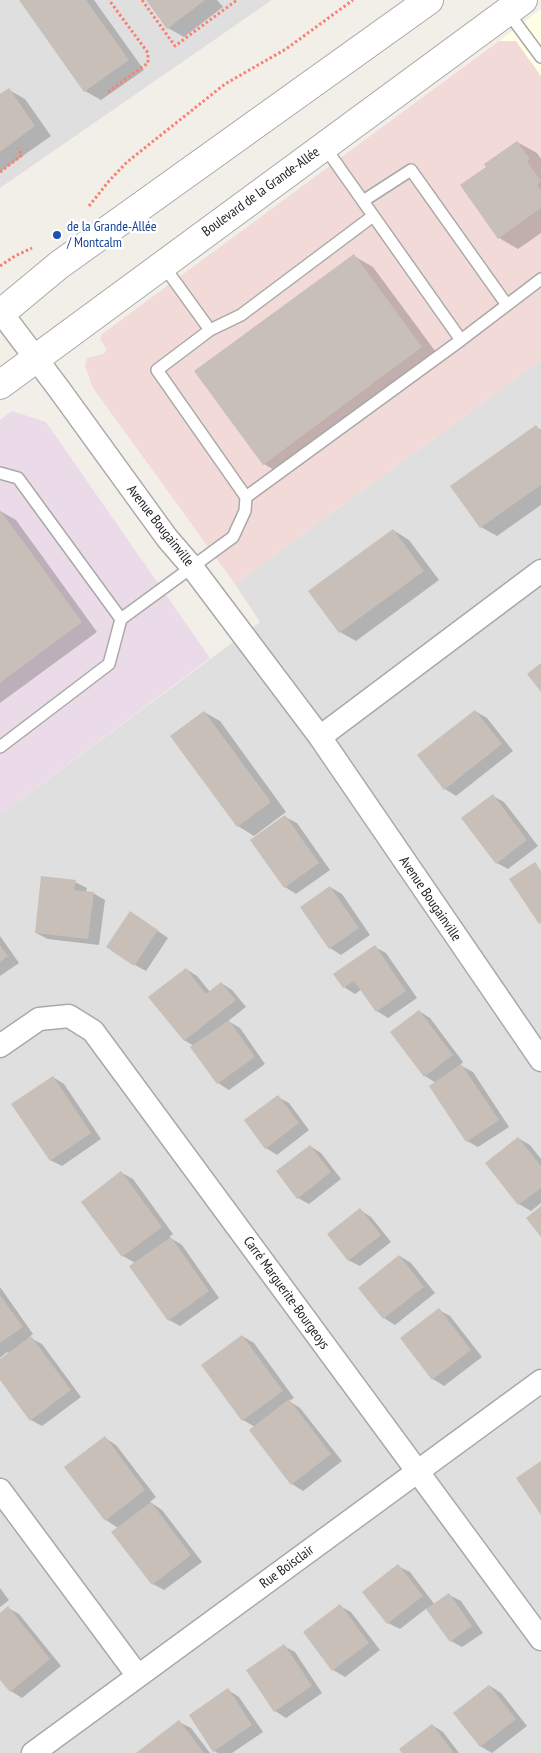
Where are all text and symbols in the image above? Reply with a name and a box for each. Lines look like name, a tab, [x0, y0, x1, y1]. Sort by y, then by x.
street label: Boulevard de la Grande-Allée	[199, 144, 323, 240]
place label: de la Grande-Allée / Montcalm	[67, 219, 157, 252]
marker: de la Grande-Allée / Montcalm	[51, 229, 63, 241]
street label: Avenue Bougainville	[123, 482, 197, 570]
street label: Avenue Bougainville	[395, 853, 465, 945]
street label: Carré Marguerite-Bourgeoys	[239, 1233, 333, 1353]
street label: Rue Boisclair	[257, 1542, 317, 1592]

